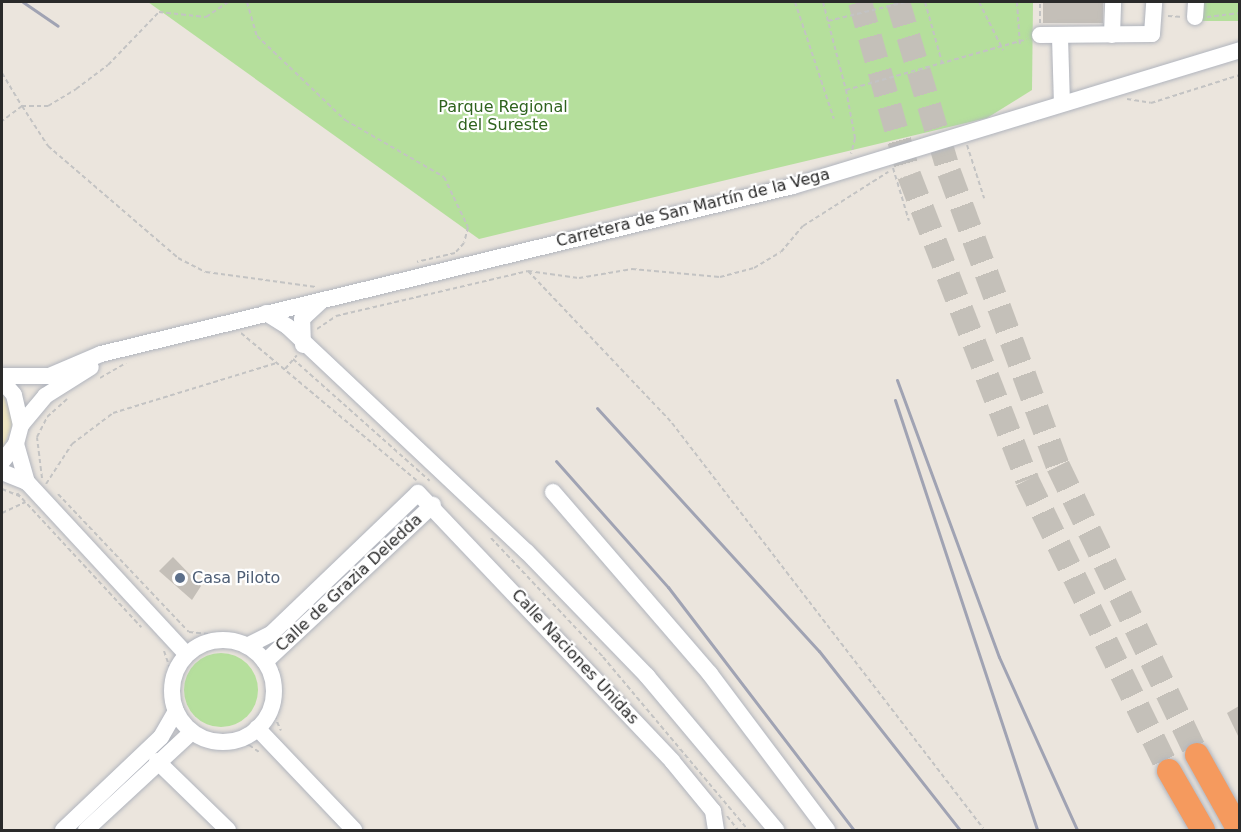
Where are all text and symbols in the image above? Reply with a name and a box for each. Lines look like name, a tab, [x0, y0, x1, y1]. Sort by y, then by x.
park label: Parque Regional del Sureste	[438, 97, 568, 135]
street label: Carretera de San Martín de la Vega	[554, 165, 832, 251]
street label: Calle de Grazia Deledda	[272, 510, 426, 656]
place label: Casa Piloto	[192, 568, 280, 588]
marker: Casa Piloto	[173, 571, 187, 585]
street label: Calle Naciones Unidas	[507, 586, 643, 728]

